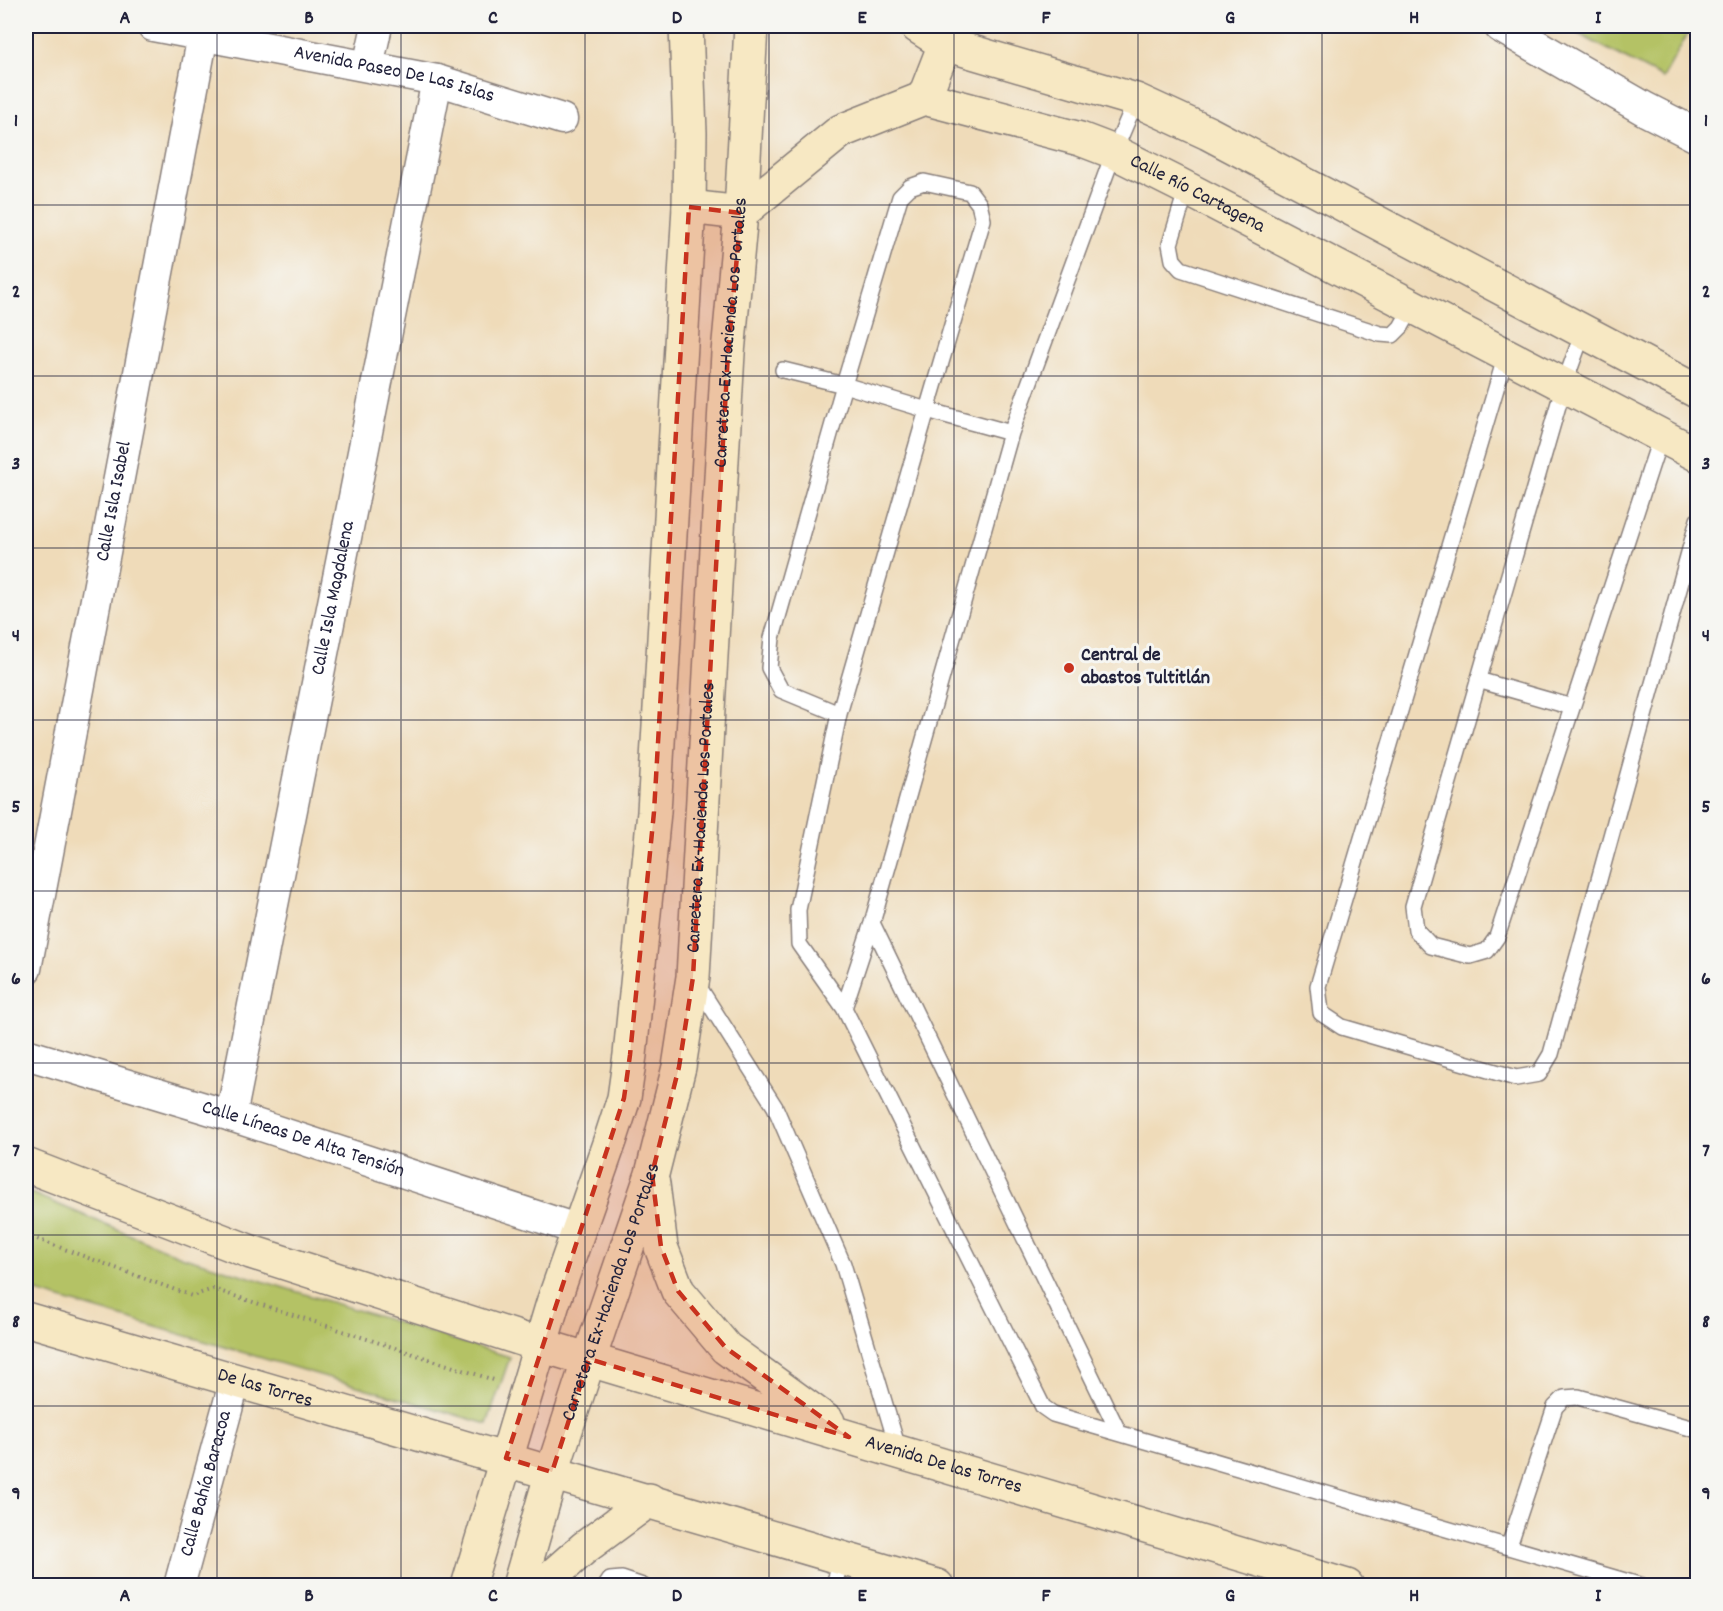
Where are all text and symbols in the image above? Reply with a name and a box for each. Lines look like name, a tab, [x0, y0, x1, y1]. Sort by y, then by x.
text: A	[120, 5, 131, 33]
text: B	[304, 5, 314, 33]
text: C	[488, 5, 498, 33]
text: D	[672, 5, 683, 33]
text: E	[857, 5, 867, 33]
text: F	[1042, 5, 1052, 33]
text: G	[1225, 5, 1235, 33]
text: H	[1409, 5, 1419, 33]
text: I	[1595, 5, 1602, 33]
street label: Avenida Paseo De Las Islas	[291, 39, 498, 111]
text: 1	[14, 108, 18, 136]
text: 1	[1704, 108, 1708, 136]
street label: Calle Río Cartagena	[1125, 148, 1270, 241]
street label: Carretera Ex-Hacienda Los Portales	[708, 197, 756, 469]
text: 2	[12, 279, 20, 307]
text: 2	[1702, 279, 1710, 307]
street label: Calle Isla Isabel	[90, 439, 140, 564]
text: 3	[12, 451, 20, 479]
text: 3	[1702, 451, 1710, 479]
street label: Calle Isla Magdalena	[305, 518, 363, 678]
text: 4	[12, 623, 20, 651]
text: 4	[1702, 623, 1710, 651]
place label: Central de abastos Tultitlán	[1081, 642, 1210, 693]
marker: Central de abastos Tultitlán	[1062, 661, 1076, 675]
street label: Carretera Ex-Hacienda Los Portales	[680, 682, 724, 954]
text: 5	[11, 794, 21, 822]
text: 5	[1701, 794, 1711, 822]
text: 6	[11, 966, 21, 994]
text: 6	[1701, 966, 1711, 994]
street label: Calle Líneas De Alta Tensión	[198, 1094, 408, 1186]
text: 7	[12, 1138, 20, 1166]
text: 7	[1702, 1138, 1710, 1166]
street label: Carretera Ex-Hacienda Los Portales	[555, 1160, 668, 1425]
text: 8	[12, 1309, 20, 1337]
text: 8	[1702, 1309, 1710, 1337]
street label: De las Torres	[214, 1362, 316, 1416]
street label: Calle Bahía Baracoa	[174, 1407, 240, 1560]
street label: Avenida De las Torres	[862, 1429, 1025, 1502]
text: 9	[11, 1481, 21, 1509]
text: 9	[1701, 1481, 1711, 1509]
text: A	[120, 1583, 131, 1611]
text: B	[304, 1583, 314, 1611]
text: C	[488, 1583, 498, 1611]
text: D	[672, 1583, 683, 1611]
text: E	[857, 1583, 867, 1611]
text: F	[1042, 1583, 1052, 1611]
text: G	[1225, 1583, 1235, 1611]
text: H	[1409, 1583, 1419, 1611]
text: I	[1595, 1583, 1602, 1611]

